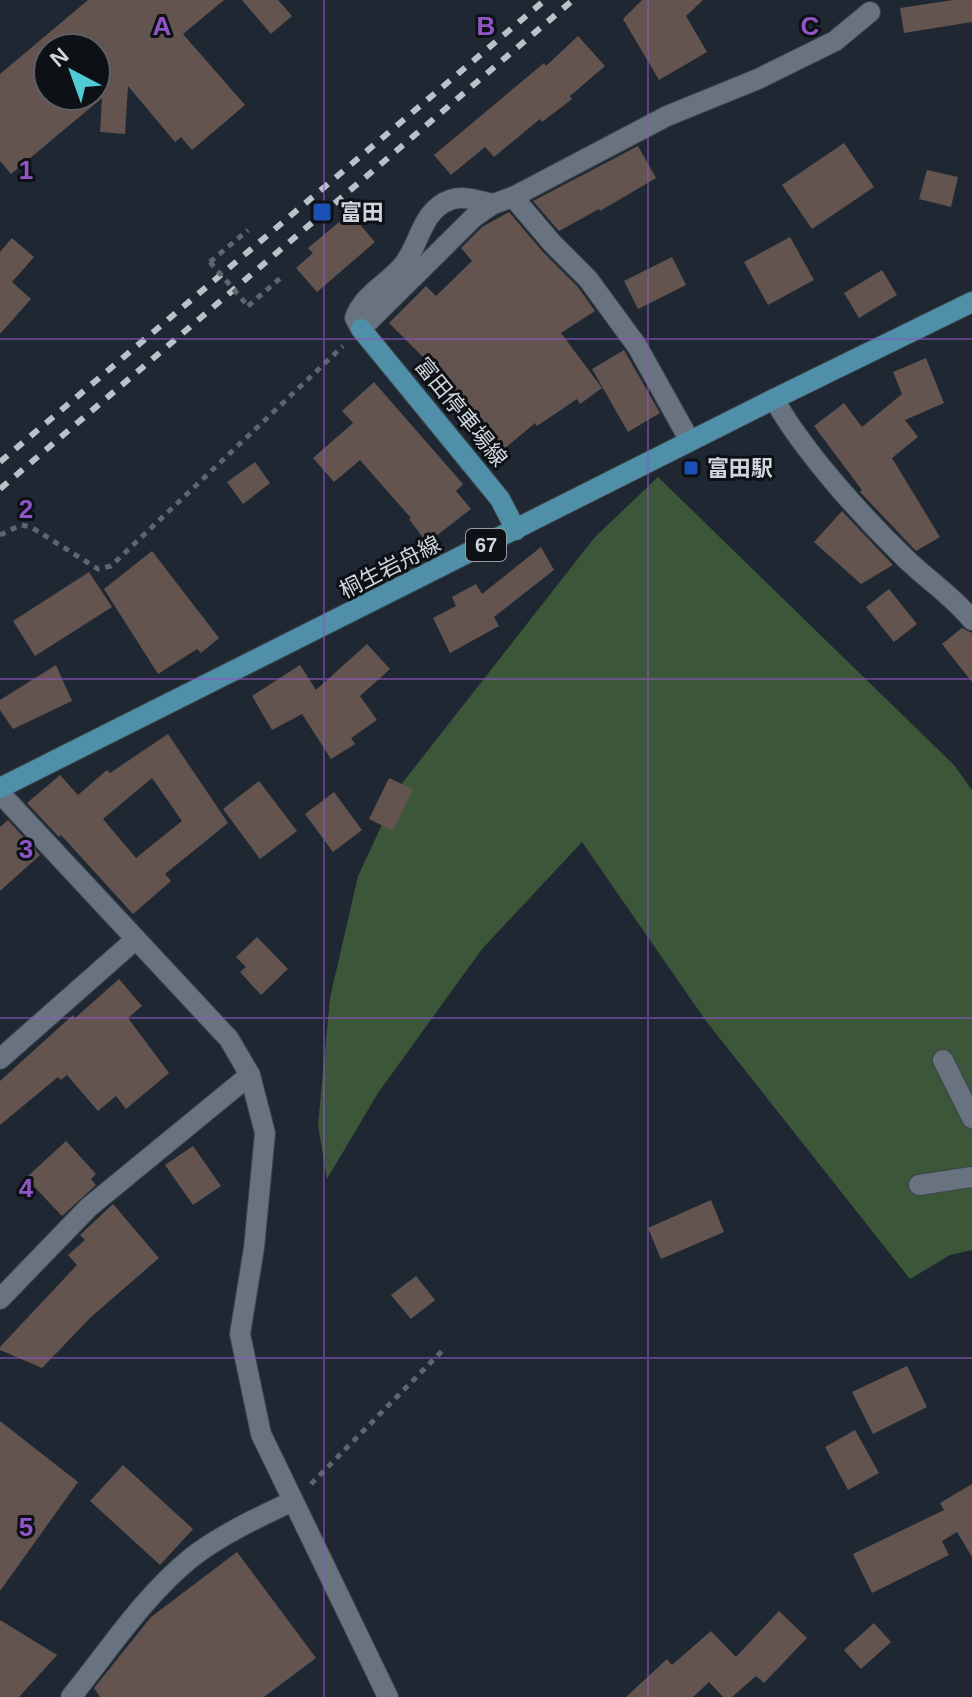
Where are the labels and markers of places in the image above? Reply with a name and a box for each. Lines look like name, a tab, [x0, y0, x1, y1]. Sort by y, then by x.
place label: 富田	[340, 200, 384, 225]
marker: 富田	[311, 201, 333, 223]
place label: 富田駅	[707, 456, 773, 481]
marker: 富田駅	[682, 459, 700, 477]

